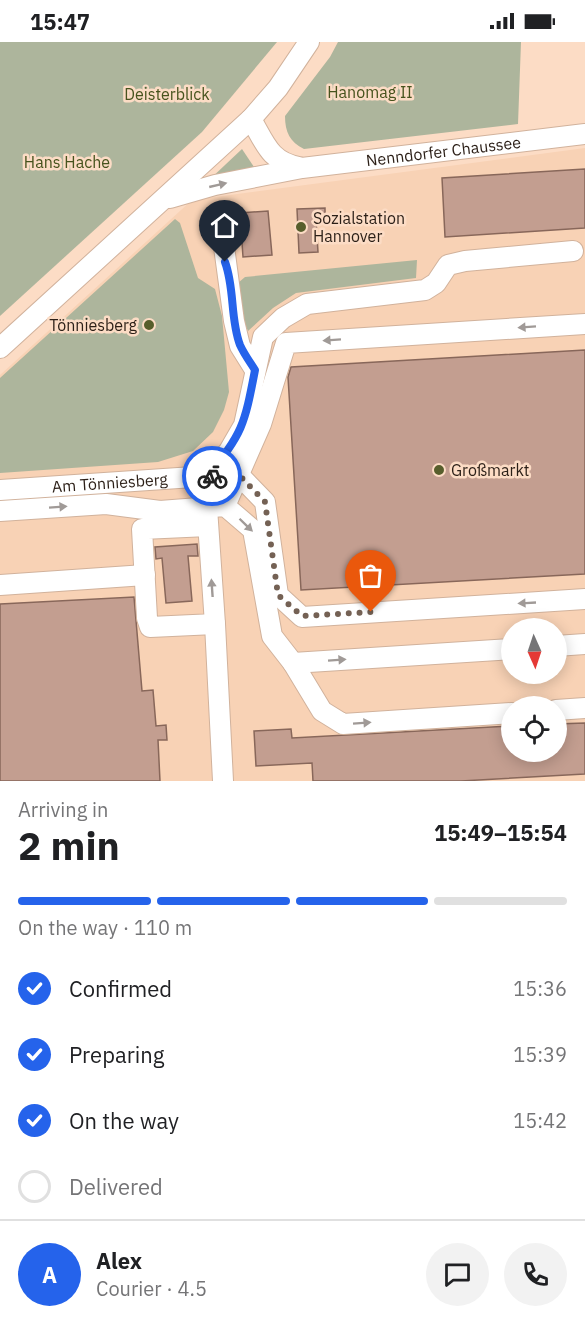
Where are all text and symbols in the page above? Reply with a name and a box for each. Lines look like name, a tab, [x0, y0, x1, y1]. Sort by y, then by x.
text: 15:47	[30, 7, 90, 36]
park label: Hanomag II	[327, 82, 413, 102]
park label: Deisterblick	[124, 84, 210, 104]
street label: Nenndorfer Chaussee	[365, 132, 522, 170]
park label: Hans Hache	[24, 152, 110, 172]
one-way arrow	[209, 179, 227, 189]
pin	[199, 200, 250, 262]
place label: Sozialstation Hannover	[313, 208, 405, 246]
icon: home	[208, 209, 241, 242]
marker: Sozialstation Hannover	[294, 220, 308, 234]
place label: Tönniesberg	[49, 315, 138, 335]
marker: Tönniesberg	[142, 318, 156, 332]
one-way arrow	[517, 323, 536, 332]
one-way arrow	[322, 335, 341, 345]
courier	[182, 446, 242, 506]
icon: bike	[196, 460, 229, 493]
place label: Großmarkt	[451, 460, 529, 480]
marker: Großmarkt	[432, 463, 446, 477]
street label: Am Tönniesberg	[51, 469, 169, 496]
one-way arrow	[49, 503, 68, 512]
one-way arrow	[238, 518, 253, 532]
pin	[345, 550, 396, 612]
icon: bag	[354, 559, 387, 592]
one-way arrow	[207, 578, 217, 597]
one-way arrow	[517, 599, 536, 608]
north arrow	[501, 618, 567, 684]
map controls	[501, 618, 567, 762]
one-way arrow	[328, 655, 347, 665]
button: locate	[501, 696, 567, 762]
one-way arrow	[353, 718, 372, 728]
text: Arriving in	[18, 796, 108, 823]
text: 15:49–15:54	[434, 818, 567, 847]
text: 2 min	[18, 820, 120, 871]
text: On the way · 110 m	[18, 914, 192, 941]
icon: check	[18, 972, 51, 1005]
text: Confirmed	[69, 974, 172, 1003]
text: 15:36	[513, 975, 567, 1002]
icon: check	[18, 1038, 51, 1071]
text: Preparing	[69, 1040, 164, 1069]
text: 15:39	[513, 1041, 567, 1068]
icon: check	[18, 1104, 51, 1137]
text: On the way	[69, 1106, 179, 1135]
text: 15:42	[513, 1107, 567, 1134]
text: Delivered	[69, 1172, 163, 1201]
button: chat	[426, 1243, 489, 1306]
button: phone	[504, 1243, 567, 1306]
text: Alex	[96, 1246, 142, 1275]
text: A	[42, 1260, 57, 1289]
text: Courier · 4.5	[96, 1275, 207, 1302]

